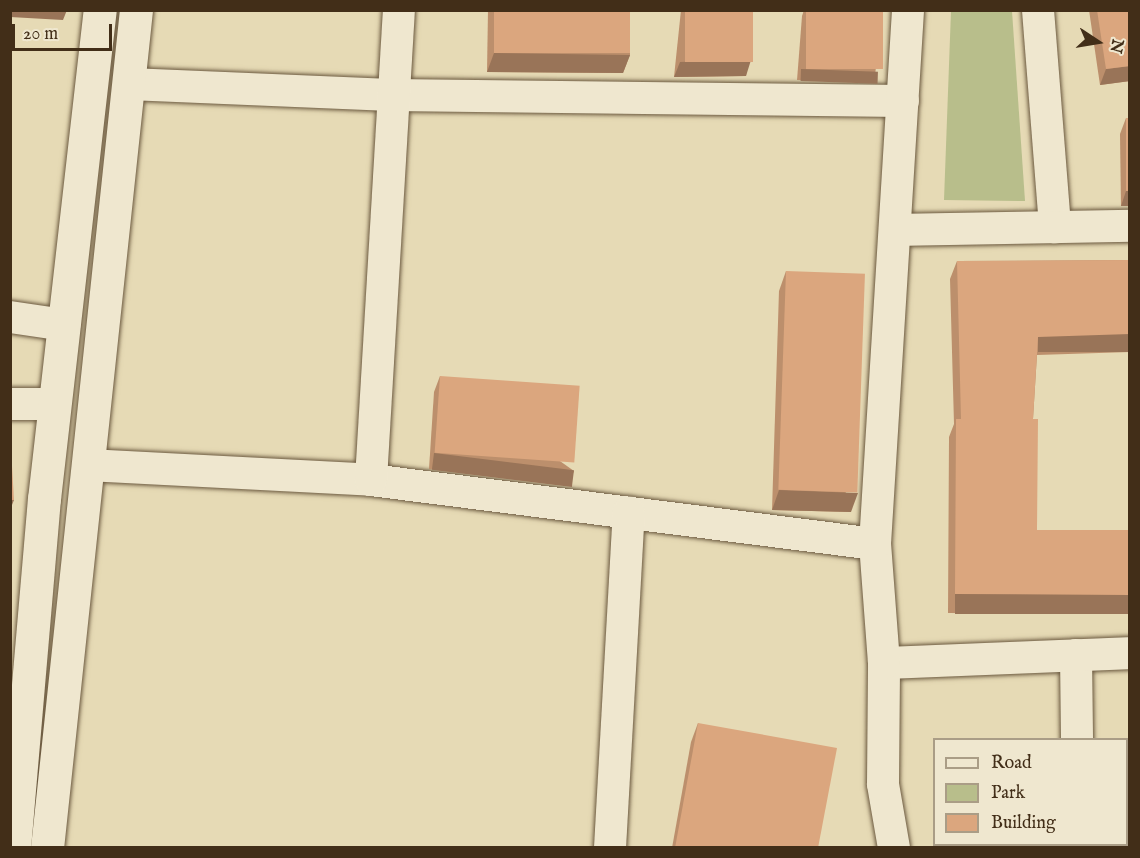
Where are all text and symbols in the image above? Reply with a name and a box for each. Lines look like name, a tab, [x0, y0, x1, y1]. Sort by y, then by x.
scale bar	[15, 12, 116, 50]
north arrow	[1068, 12, 1128, 72]
text: 20 m	[23, 23, 58, 46]
text: N	[1104, 37, 1127, 55]
legend	[933, 738, 1128, 846]
text: Road	[991, 752, 1032, 775]
text: Park	[991, 782, 1025, 805]
text: Building	[991, 812, 1056, 835]

